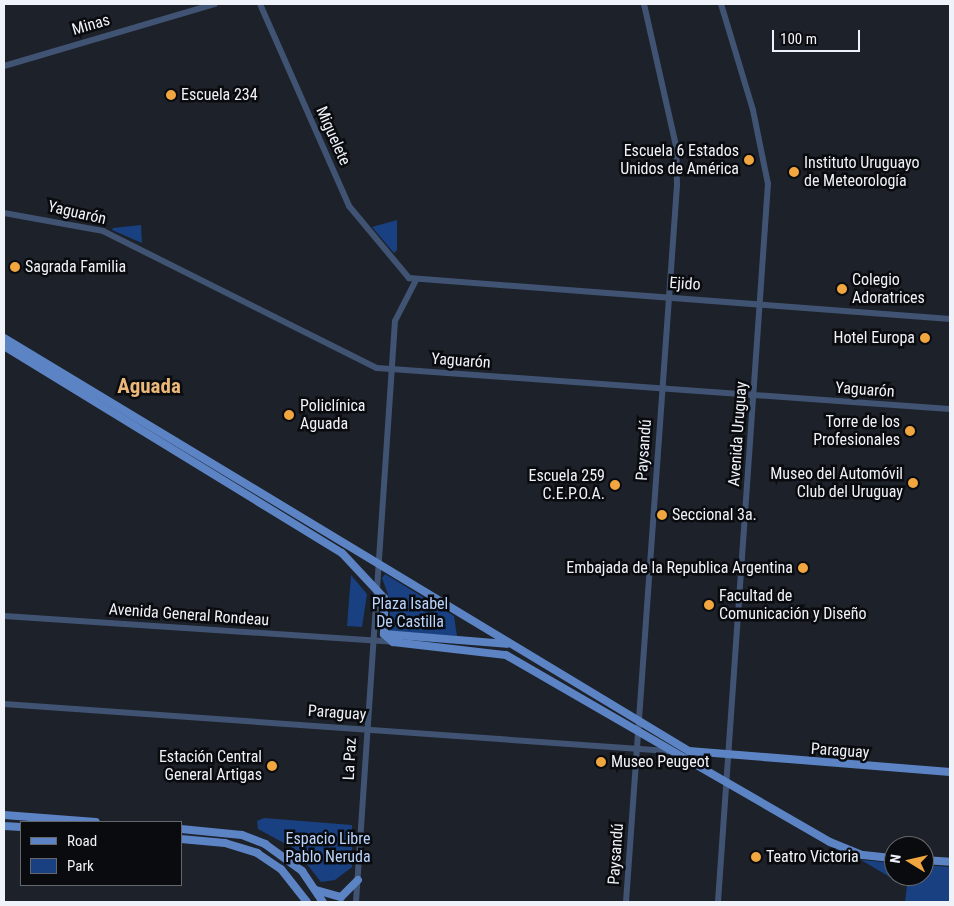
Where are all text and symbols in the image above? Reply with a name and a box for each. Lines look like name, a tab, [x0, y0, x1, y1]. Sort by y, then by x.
street label: Minas	[70, 10, 112, 40]
scale bar	[774, 20, 862, 52]
text: 100 m	[780, 30, 817, 48]
place label: Escuela 234	[181, 85, 258, 105]
marker: Escuela 234	[165, 89, 177, 101]
street label: Miguelete	[312, 104, 354, 168]
place label: Escuela 6 Estados Unidos de América	[620, 141, 739, 179]
place label: Instituto Uruguayo de Meteorología	[804, 153, 920, 191]
marker: Escuela 6 Estados Unidos de América	[743, 154, 755, 166]
marker: Instituto Uruguayo de Meteorología	[788, 166, 800, 178]
street label: Yaguarón	[46, 197, 108, 229]
place label: Sagrada Familia	[25, 257, 126, 277]
marker: Sagrada Familia	[9, 261, 21, 273]
place label: Colegio Adoratrices	[852, 270, 925, 308]
street label: Ejido	[669, 273, 701, 295]
marker: Colegio Adoratrices	[836, 283, 848, 295]
place label: Hotel Europa	[834, 328, 915, 348]
marker: Hotel Europa	[919, 332, 931, 344]
street label: Yaguarón	[431, 349, 491, 373]
district label: Aguada	[117, 373, 181, 399]
street label: Yaguarón	[835, 378, 895, 402]
street label: Avenida Uruguay	[725, 381, 751, 487]
place label: Policlínica Aguada	[300, 396, 365, 434]
marker: Policlínica Aguada	[282, 408, 296, 422]
place label: Torre de los Profesionales	[813, 412, 900, 450]
street label: Paysandú	[632, 419, 656, 481]
marker: Torre de los Profesionales	[904, 425, 916, 437]
place label: Museo del Automóvil Club del Uruguay	[770, 464, 903, 502]
place label: Escuela 259 C.E.P.O.A.	[528, 466, 605, 504]
marker: Museo del Automóvil Club del Uruguay	[907, 477, 919, 489]
marker: Escuela 259 C.E.P.O.A.	[609, 479, 621, 491]
place label: Seccional 3a.	[672, 505, 757, 525]
marker: Seccional 3a.	[656, 509, 668, 521]
place label: Embajada de la Republica Argentina	[566, 558, 793, 578]
marker: Embajada de la Republica Argentina	[797, 562, 809, 574]
place label: Facultad de Comunicación y Diseño	[719, 586, 867, 624]
park label: Plaza Isabel De Castilla	[372, 594, 448, 632]
marker: Facultad de Comunicación y Diseño	[703, 599, 715, 611]
street label: Avenida General Rondeau	[108, 600, 270, 630]
street label: Paraguay	[307, 701, 367, 725]
street label: La Paz	[339, 737, 361, 781]
street label: Paraguay	[810, 739, 870, 763]
place label: Estación Central General Artigas	[159, 747, 262, 785]
place label: Museo Peugeot	[611, 752, 709, 772]
marker: Museo Peugeot	[595, 756, 607, 768]
marker: Estación Central General Artigas	[266, 760, 278, 772]
legend	[20, 821, 182, 886]
street label: Paysandú	[604, 823, 628, 885]
park label: Espacio Libre Pablo Neruda	[285, 829, 371, 867]
text: Road	[67, 832, 97, 850]
north arrow	[884, 836, 934, 886]
place label: Teatro Victoria	[766, 847, 859, 867]
marker: Teatro Victoria	[750, 851, 762, 863]
text: N	[887, 853, 904, 864]
text: Park	[67, 857, 94, 875]

